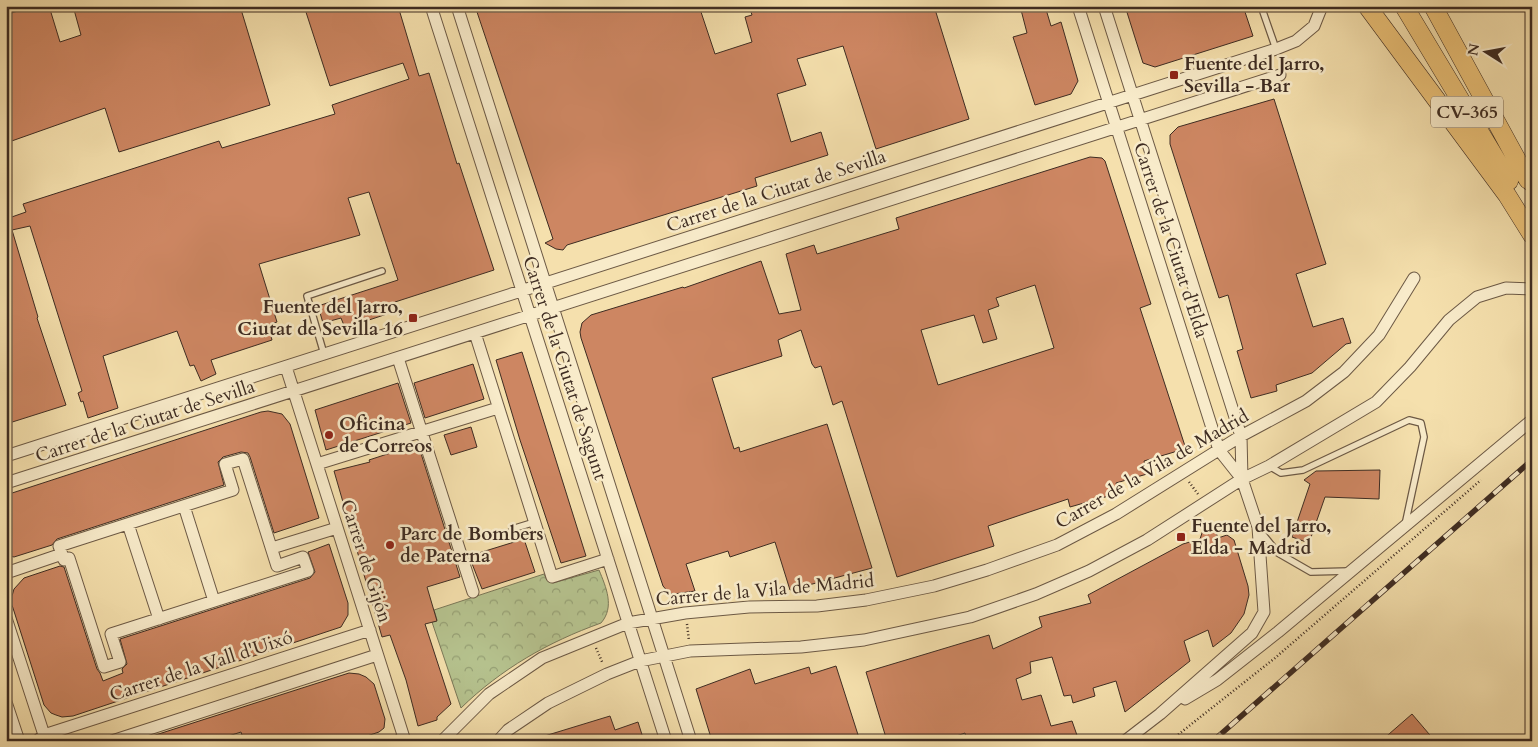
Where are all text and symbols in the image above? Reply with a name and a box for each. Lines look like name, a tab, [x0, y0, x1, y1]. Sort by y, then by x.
north arrow	[1460, 28, 1510, 78]
text: N	[1463, 42, 1484, 57]
place label: Fuente del Jarro, Sevilla - Bar	[1184, 51, 1325, 99]
marker: Fuente del Jarro, Sevilla - Bar	[1168, 69, 1180, 81]
road number: CV-365	[1431, 96, 1503, 128]
street label: Carrer de la Ciutat d'Elda	[1127, 139, 1215, 341]
street label: Carrer de la Ciutat de Sevilla	[663, 143, 889, 239]
street label: Carrer de la Ciutat de Sagunt	[516, 253, 614, 483]
place label: Fuente del Jarro, Ciutat de Sevilla 16	[237, 294, 403, 342]
marker: Fuente del Jarro, Ciutat de Sevilla 16	[407, 312, 419, 324]
street label: Carrer de la Ciutat de Sevilla	[32, 373, 258, 469]
street label: Carrer de la Vila de Madrid	[1051, 403, 1253, 535]
place label: Oficina de Correos	[339, 411, 432, 459]
marker: Oficina de Correos	[323, 429, 335, 441]
street label: Carrer de Gijón	[334, 496, 398, 626]
place label: Fuente del Jarro, Elda - Madrid	[1191, 513, 1332, 561]
place label: Parc de Bombers de Paterna	[400, 521, 543, 569]
marker: Fuente del Jarro, Elda - Madrid	[1175, 531, 1187, 543]
marker: Parc de Bombers de Paterna	[384, 539, 396, 551]
street label: Carrer de la Vila de Madrid	[655, 567, 875, 613]
street label: Carrer de la Vall d'Uixó	[106, 624, 296, 708]

